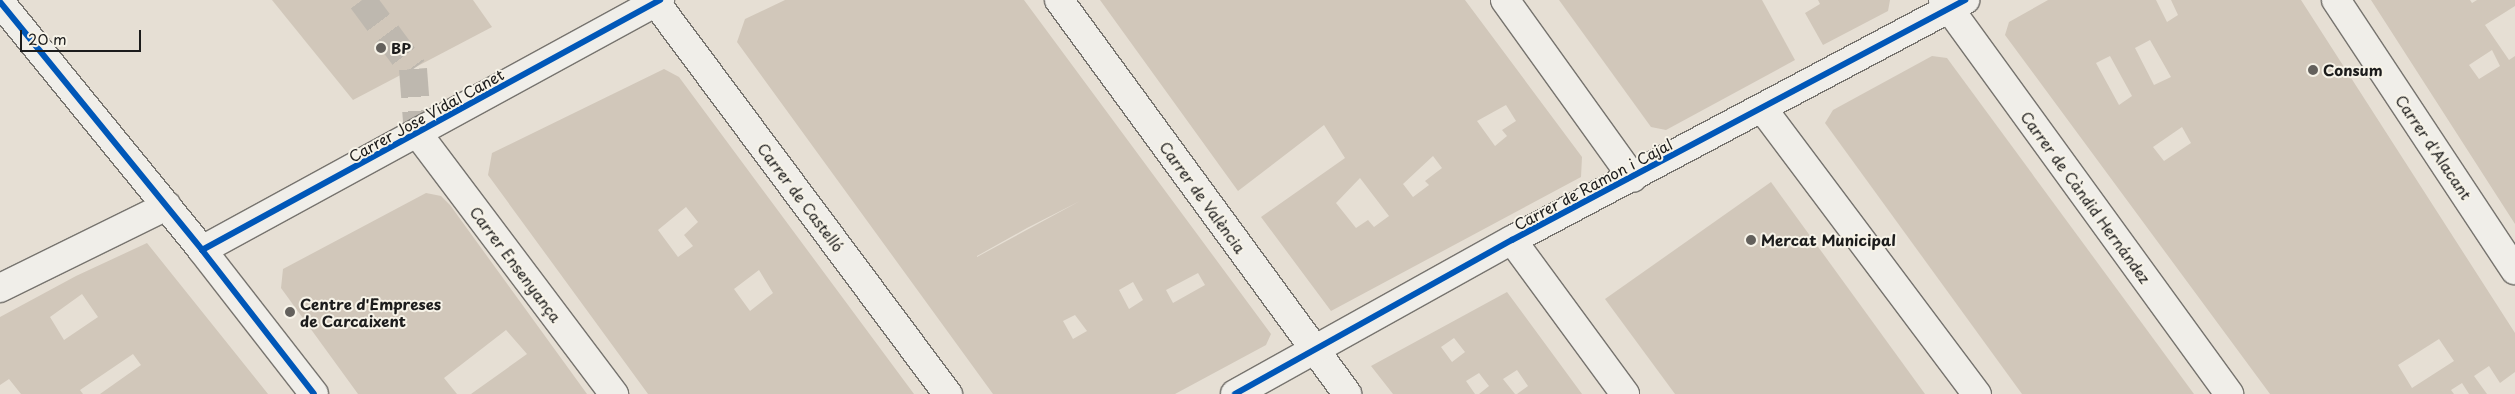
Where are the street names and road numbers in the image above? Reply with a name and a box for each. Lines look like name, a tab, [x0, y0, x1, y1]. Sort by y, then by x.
street label: Carrer Jose Vidal Canet	[345, 64, 507, 166]
street label: Carrer d'Alacant	[2392, 91, 2476, 203]
street label: Carrer de Càndid Hernández	[2017, 107, 2155, 287]
street label: Carrer de Ramon i Cajal	[1511, 135, 1675, 233]
street label: Carrer de València	[1156, 137, 1250, 257]
street label: Carrer de Castelló	[754, 139, 848, 255]
street label: Carrer Ensenyança	[466, 202, 566, 326]

